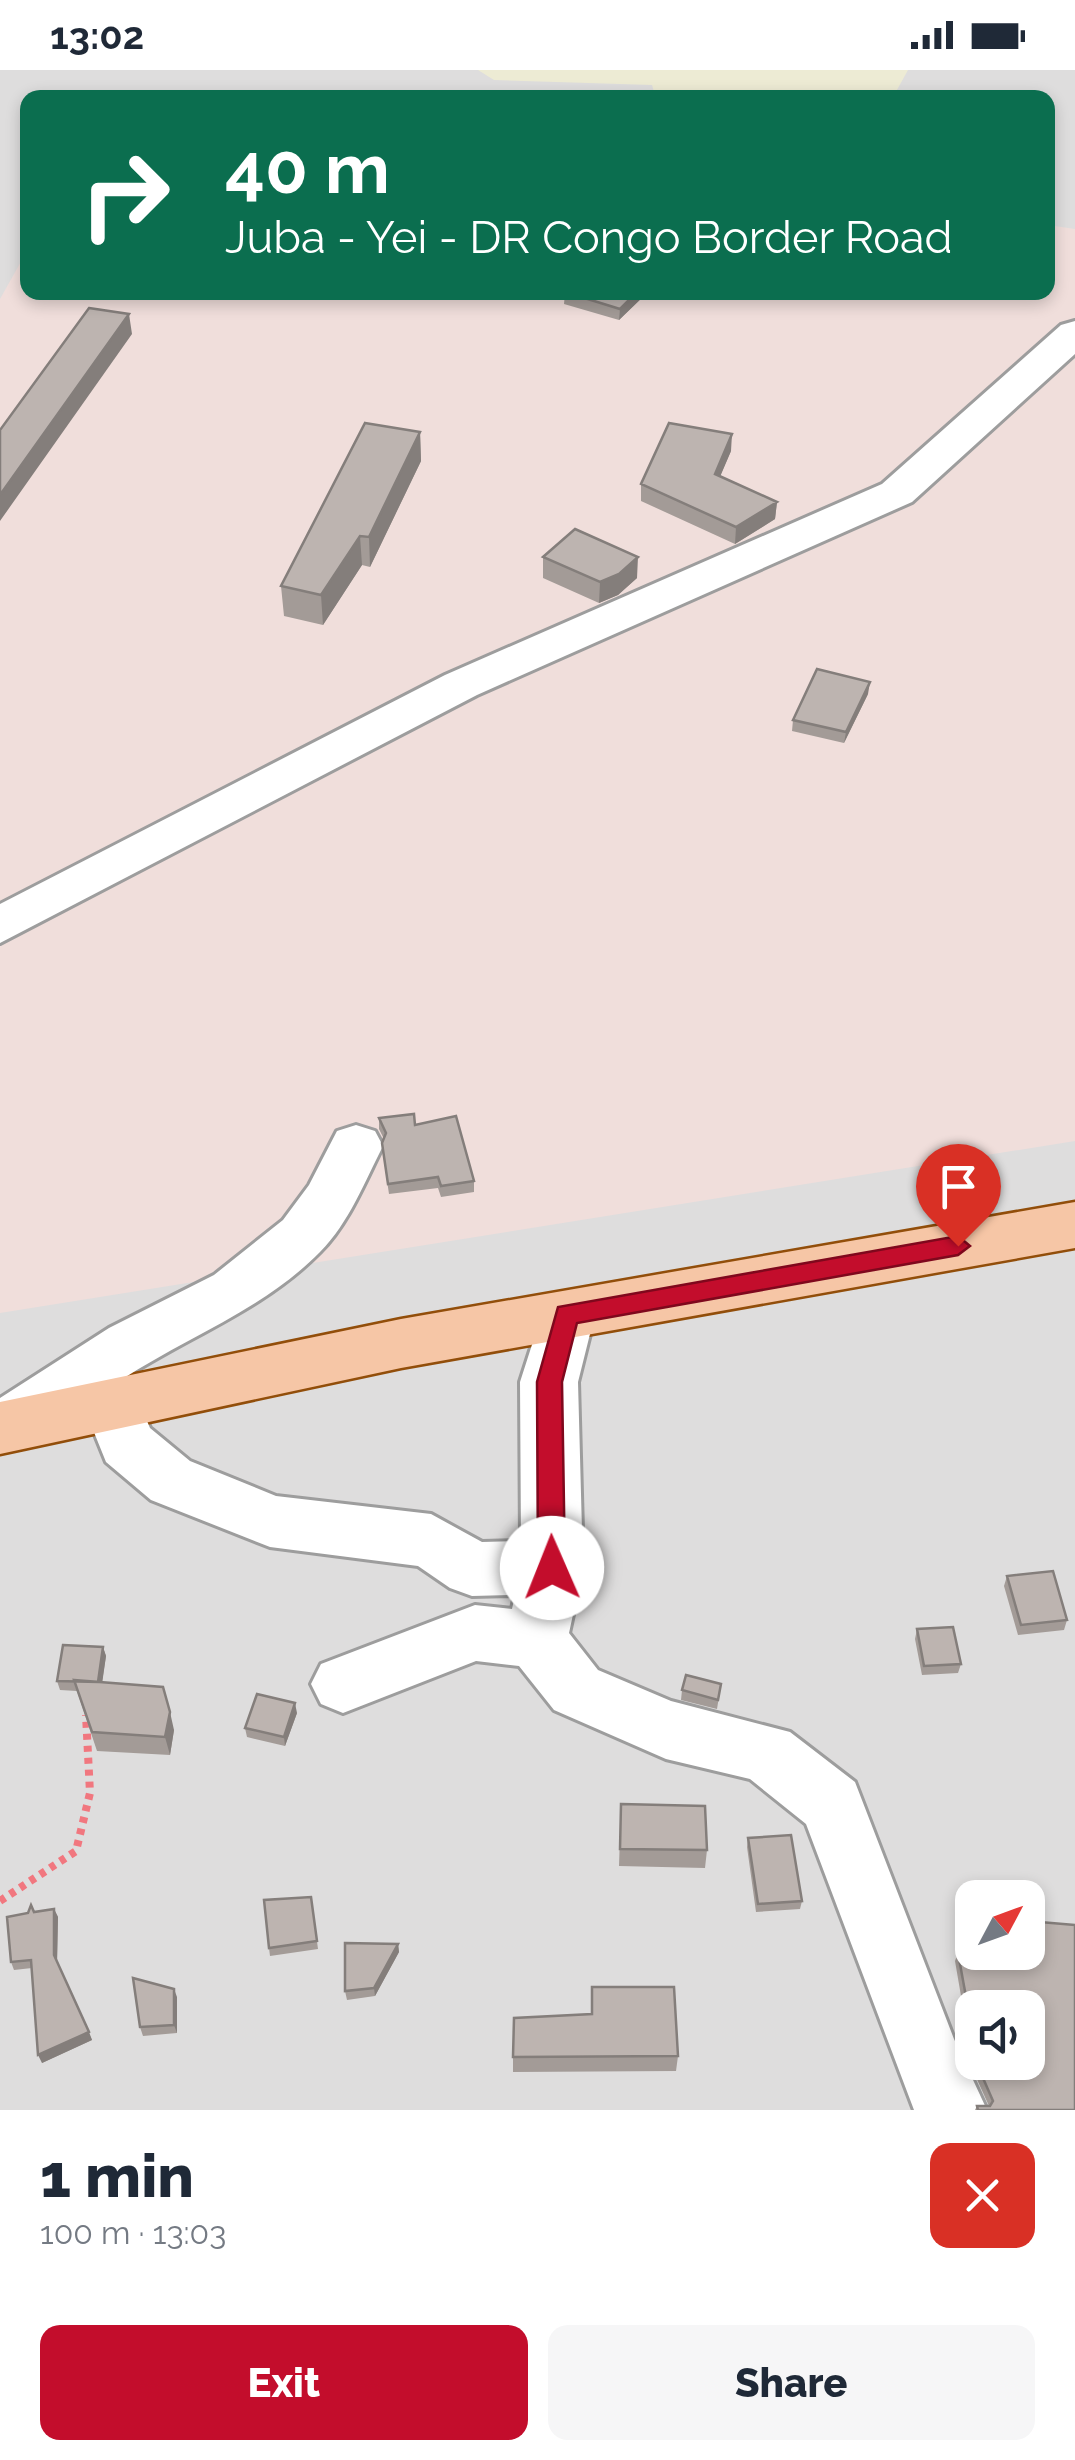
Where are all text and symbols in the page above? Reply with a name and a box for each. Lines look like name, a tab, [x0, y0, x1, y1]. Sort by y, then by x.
text: 13:02	[50, 13, 144, 58]
text: 40 m	[225, 127, 390, 209]
icon: right	[60, 130, 190, 260]
text: Juba - Yei - DR Congo Border Road	[225, 211, 953, 264]
pin	[916, 1144, 1001, 1247]
icon: arrive	[931, 1159, 986, 1214]
position arrow	[500, 1516, 604, 1620]
north arrow	[955, 1880, 1045, 1970]
map controls	[955, 1880, 1045, 2080]
button: sound	[955, 1990, 1045, 2080]
text: 1 min	[40, 2141, 194, 2211]
button: close	[930, 2143, 1035, 2248]
text: 100 m · 13:03	[40, 2214, 226, 2251]
button: Exit	[40, 2325, 528, 2440]
button: Share	[548, 2325, 1035, 2440]

